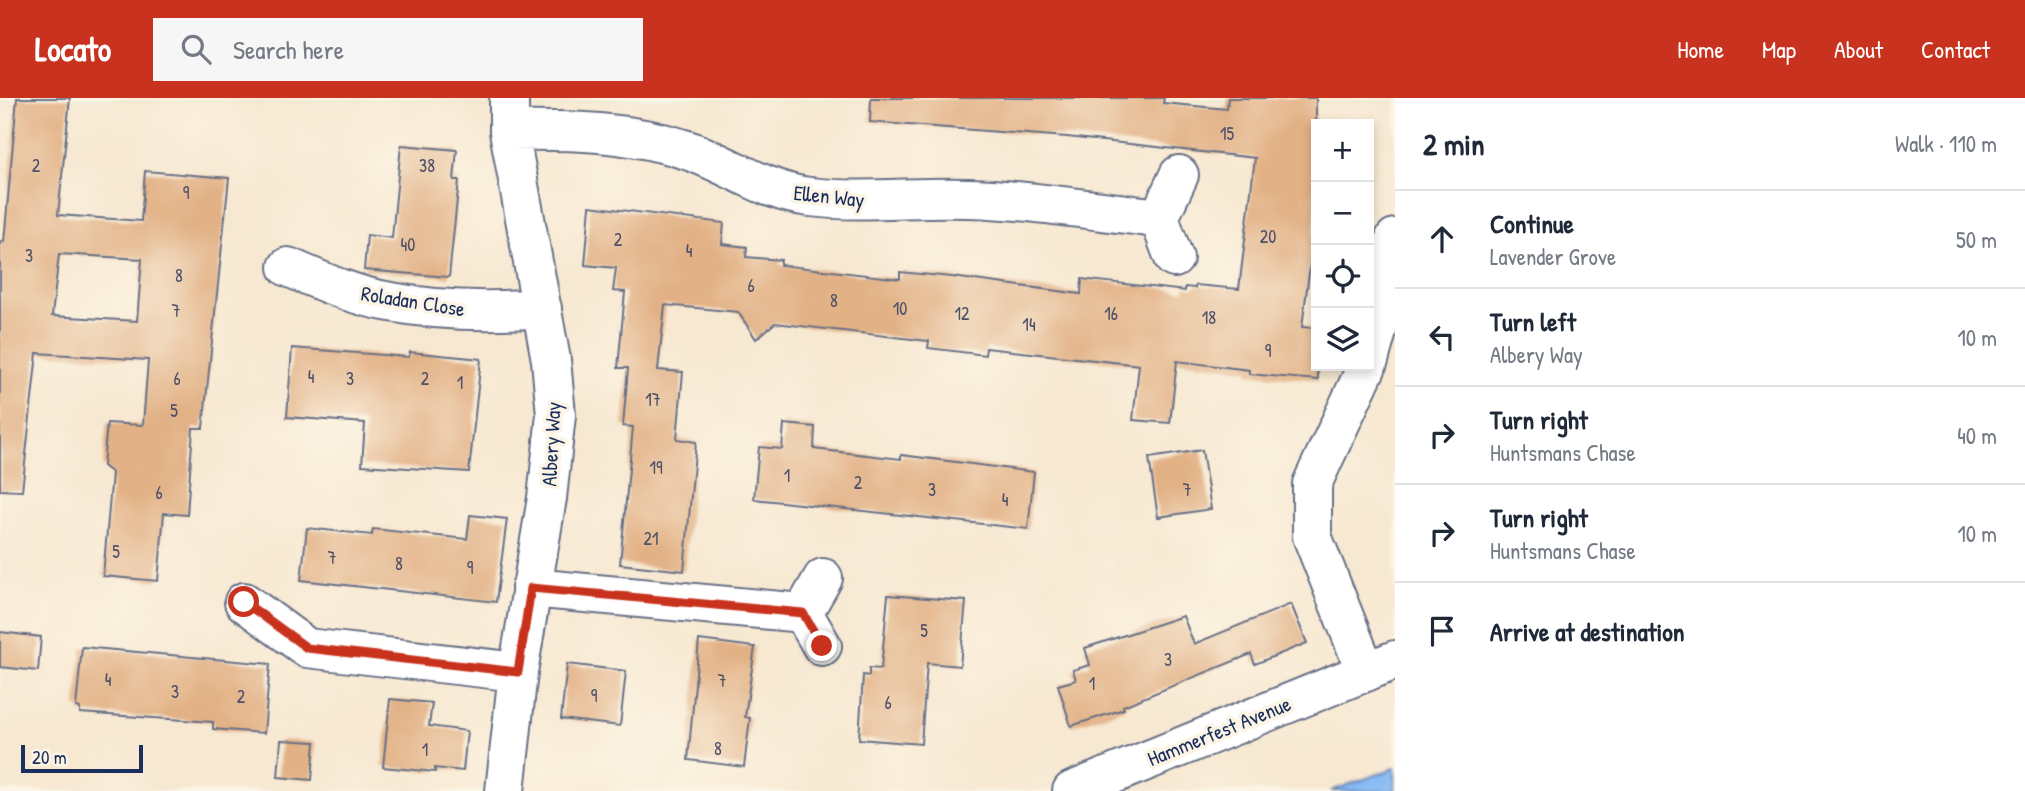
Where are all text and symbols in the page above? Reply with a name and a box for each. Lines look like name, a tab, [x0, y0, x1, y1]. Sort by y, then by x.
search box	[153, 18, 643, 81]
text: Locato	[35, 27, 111, 71]
icon: search	[177, 30, 215, 68]
text: Search here	[233, 32, 344, 67]
text: Home	[1677, 33, 1724, 65]
text: Map	[1762, 33, 1796, 65]
text: About	[1834, 33, 1883, 65]
text: Contact	[1921, 33, 1990, 65]
map controls	[1311, 119, 1374, 371]
button: +	[1311, 119, 1374, 182]
house number: 15	[1220, 121, 1234, 146]
text: 2 min	[1423, 124, 1485, 164]
text: Walk · 110 m	[1895, 128, 1997, 159]
house number: 2	[32, 153, 41, 178]
house number: 38	[419, 153, 435, 178]
street label: Ellen Way	[792, 178, 866, 214]
house number: 9	[183, 180, 190, 205]
button: −	[1311, 182, 1374, 245]
text: Continue	[1490, 206, 1574, 241]
icon: ahead	[1423, 220, 1461, 258]
house number: 20	[1260, 224, 1276, 249]
text: 50 m	[1956, 224, 1997, 255]
house number: 2	[614, 227, 623, 252]
house number: 40	[401, 232, 415, 257]
house number: 4	[686, 238, 693, 263]
text: Lavender Grove	[1490, 241, 1616, 272]
house number: 3	[25, 243, 33, 268]
button: locate	[1311, 245, 1374, 308]
house number: 8	[175, 263, 183, 288]
house number: 6	[747, 273, 755, 298]
street label: Roladan Close	[359, 278, 467, 324]
house number: 8	[830, 288, 838, 313]
house number: 10	[893, 296, 907, 321]
house number: 7	[172, 298, 181, 323]
house number: 12	[955, 301, 970, 326]
house number: 16	[1104, 301, 1118, 326]
text: Turn left	[1490, 304, 1576, 339]
house number: 18	[1202, 305, 1216, 330]
button: layers	[1311, 308, 1374, 371]
house number: 14	[1022, 312, 1036, 337]
icon: left	[1423, 318, 1461, 356]
text: 10 m	[1957, 322, 1997, 353]
house number: 9	[1265, 338, 1272, 363]
text: Albery Way	[1490, 339, 1583, 370]
house number: 4	[308, 364, 315, 389]
house number: 6	[173, 366, 181, 391]
house number: 3	[346, 366, 354, 391]
house number: 2	[421, 366, 430, 391]
house number: 1	[457, 370, 463, 395]
house number: 17	[645, 387, 661, 412]
house number: 5	[170, 398, 178, 423]
street label: Albery Way	[534, 401, 568, 487]
text: Turn right	[1490, 402, 1588, 437]
icon: right	[1423, 416, 1461, 454]
text: 40 m	[1957, 420, 1997, 451]
text: Huntsmans Chase	[1490, 437, 1636, 468]
house number: 19	[649, 455, 663, 480]
house number: 1	[784, 463, 790, 488]
house number: 2	[854, 470, 863, 495]
house number: 3	[928, 477, 936, 502]
house number: 7	[1183, 477, 1192, 502]
house number: 6	[155, 480, 163, 505]
house number: 4	[1002, 487, 1009, 512]
text: Turn right	[1490, 500, 1588, 535]
icon: right	[1423, 514, 1461, 552]
text: 10 m	[1957, 518, 1997, 549]
house number: 21	[644, 526, 658, 551]
text: Huntsmans Chase	[1490, 535, 1636, 566]
house number: 5	[112, 539, 120, 564]
house number: 7	[328, 545, 337, 570]
house number: 8	[395, 551, 403, 576]
house number: 9	[467, 555, 474, 580]
route start	[228, 586, 259, 617]
icon: arrive	[1423, 612, 1461, 650]
text: Arrive at destination	[1490, 614, 1685, 649]
house number: 5	[920, 618, 928, 643]
route end	[806, 630, 837, 661]
house number: 3	[1164, 647, 1172, 672]
house number: 4	[105, 667, 112, 692]
house number: 7	[718, 668, 727, 693]
house number: 1	[1089, 671, 1095, 696]
house number: 3	[171, 679, 179, 704]
house number: 9	[591, 683, 598, 708]
house number: 2	[237, 684, 246, 709]
street label: Hammerfest Avenue	[1143, 689, 1295, 773]
house number: 6	[884, 690, 892, 715]
house number: 8	[714, 736, 722, 761]
house number: 1	[422, 737, 428, 762]
scale bar	[21, 742, 144, 774]
text: 20 m	[32, 744, 67, 770]

